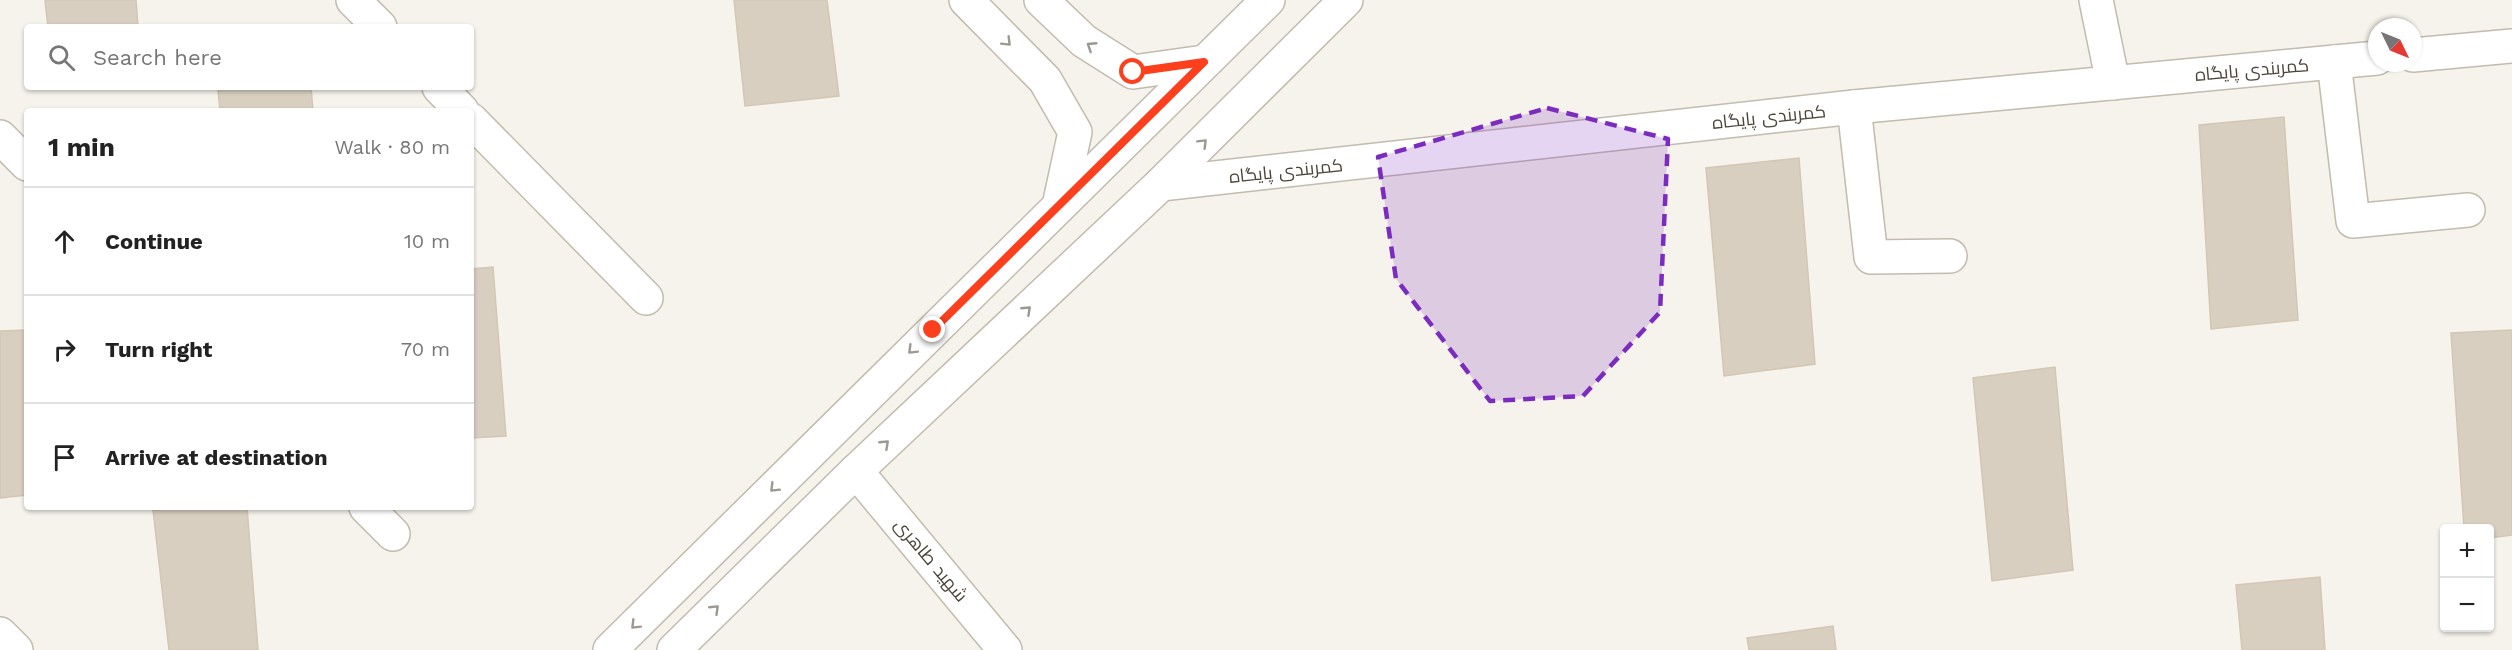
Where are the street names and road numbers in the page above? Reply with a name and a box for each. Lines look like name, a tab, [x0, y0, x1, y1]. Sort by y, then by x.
street label: کمربندی پایگاه	[2194, 54, 2310, 87]
street label: کمربندی پایگاه	[1711, 100, 1827, 135]
street label: کمربندی پایگاه	[1228, 154, 1344, 189]
street label: شهید طاهری	[890, 514, 972, 606]

